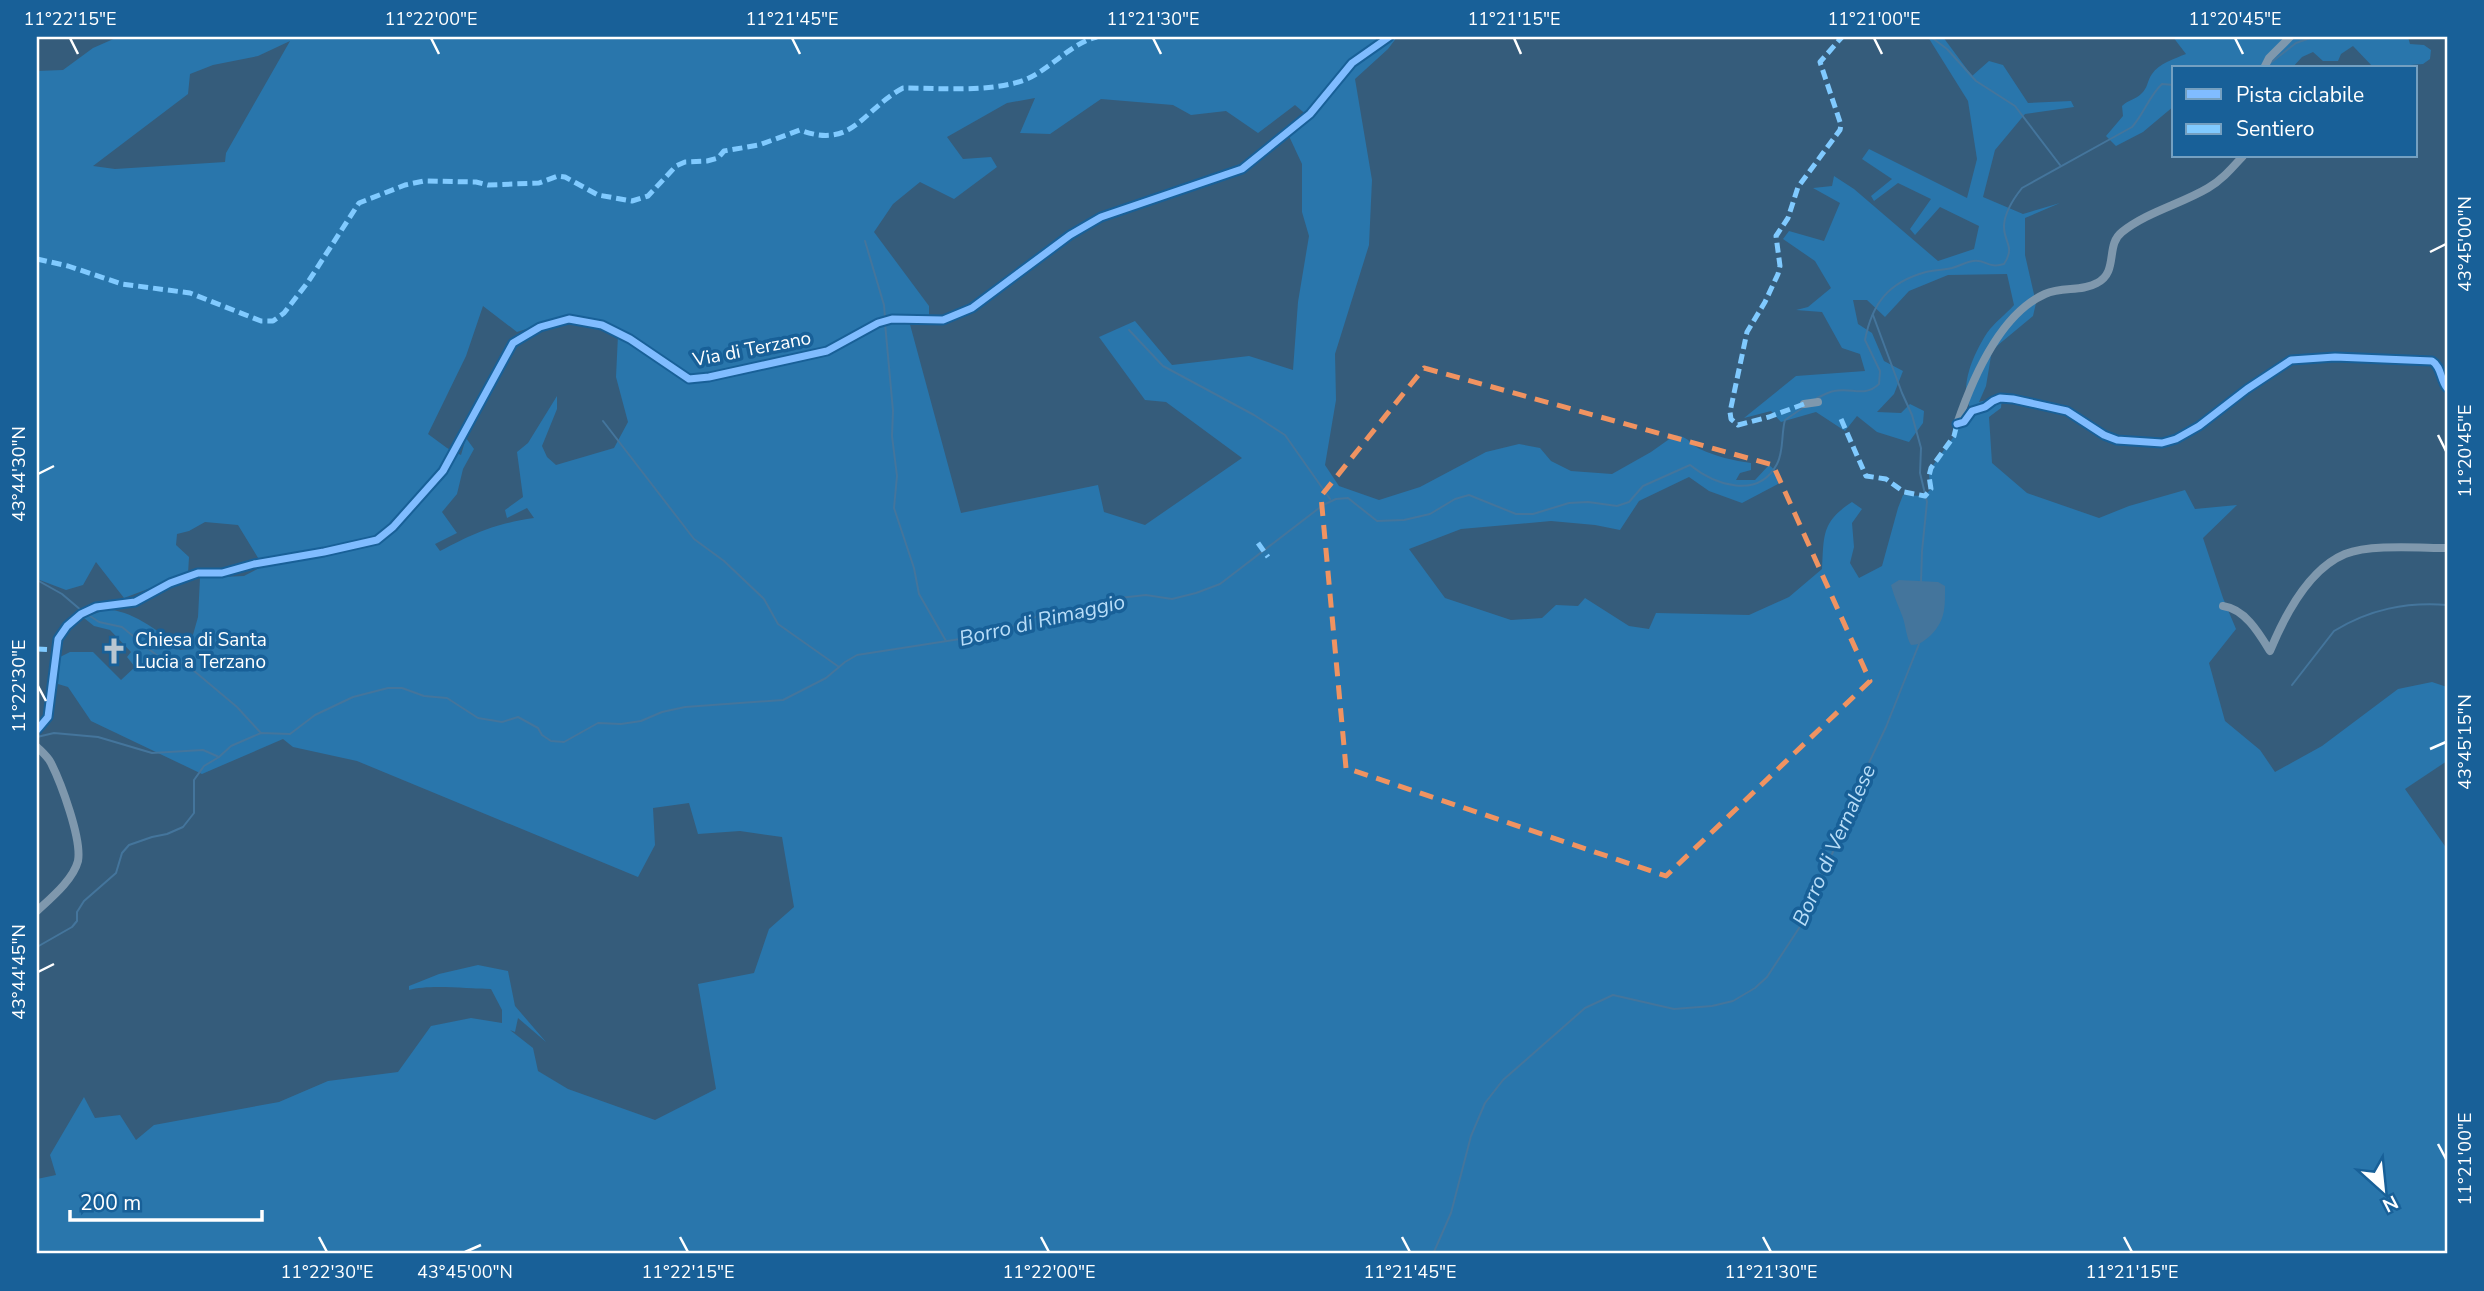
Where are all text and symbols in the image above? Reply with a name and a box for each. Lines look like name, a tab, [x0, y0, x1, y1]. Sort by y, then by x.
text: 11°22'15"E	[24, 7, 117, 31]
text: 11°22'00"E	[385, 7, 478, 31]
text: 11°21'45"E	[746, 7, 839, 31]
text: 11°21'30"E	[1107, 7, 1200, 31]
text: 11°21'15"E	[1468, 7, 1561, 31]
text: 11°21'00"E	[1828, 7, 1921, 31]
text: 11°20'45"E	[2189, 7, 2282, 31]
legend	[2172, 66, 2418, 158]
text: Pista ciclabile	[2236, 81, 2364, 109]
text: Sentiero	[2236, 115, 2314, 143]
text: 43°45'00"N	[2453, 196, 2477, 292]
street label: Via di Terzano	[690, 325, 813, 373]
text: 11°20'45"E	[2453, 405, 2477, 498]
text: 43°44'30"N	[7, 426, 31, 522]
water label: Borro di Rimaggio	[956, 587, 1128, 653]
place label: Chiesa di Santa Lucia a Terzano	[135, 627, 267, 675]
church icon: Chiesa di Santa Lucia a Terzano	[99, 636, 129, 666]
text: 11°22'30"E	[7, 640, 31, 733]
text: 43°45'15"N	[2453, 694, 2477, 790]
water label: Borro di Vernalese	[1786, 760, 1882, 930]
text: 43°44'45"N	[7, 924, 31, 1020]
text: 11°21'00"E	[2453, 1113, 2477, 1206]
north arrow	[2348, 1154, 2418, 1224]
scale bar	[70, 1179, 262, 1223]
text: N	[2378, 1188, 2403, 1218]
text: 200 m	[80, 1189, 141, 1217]
text: 11°22'30"E	[281, 1260, 374, 1284]
text: 43°45'00"N	[417, 1260, 513, 1284]
text: 11°22'15"E	[642, 1260, 735, 1284]
text: 11°22'00"E	[1003, 1260, 1096, 1284]
text: 11°21'45"E	[1364, 1260, 1457, 1284]
text: 11°21'30"E	[1725, 1260, 1818, 1284]
text: 11°21'15"E	[2086, 1260, 2179, 1284]

